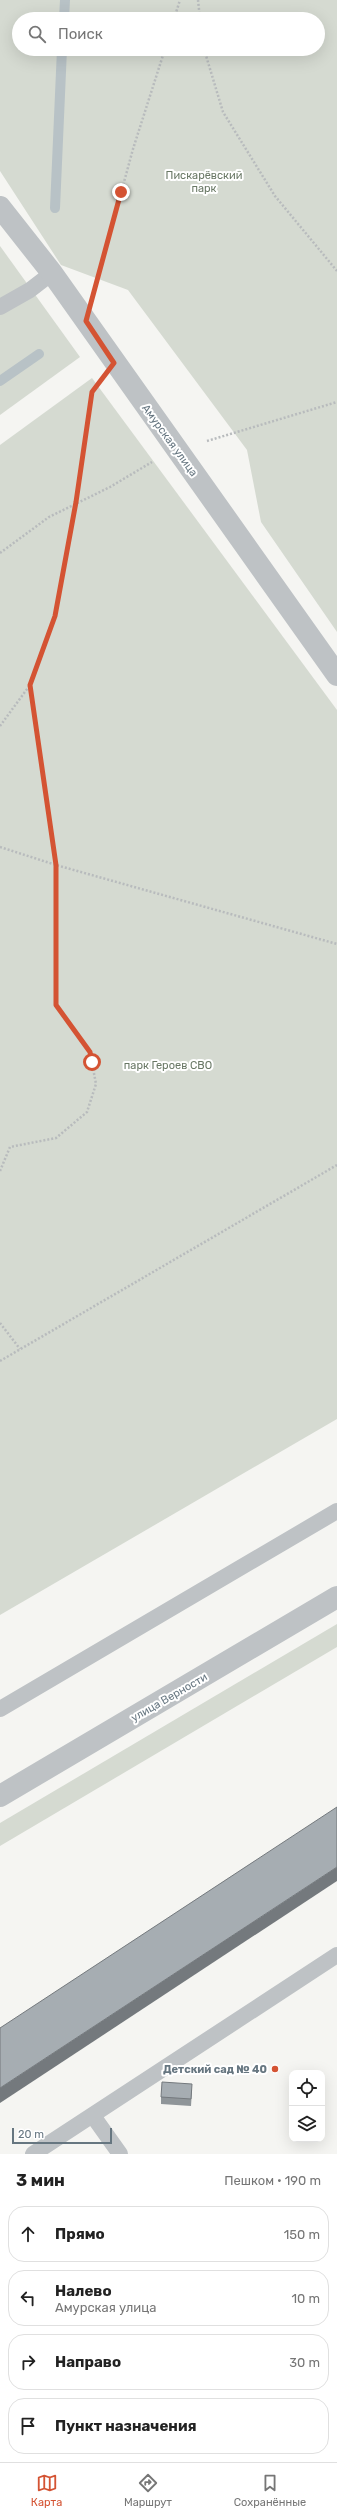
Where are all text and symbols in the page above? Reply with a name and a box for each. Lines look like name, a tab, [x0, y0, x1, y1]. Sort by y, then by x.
search box	[12, 12, 325, 56]
icon: search	[26, 23, 48, 45]
text: Поиск	[58, 25, 103, 43]
park label: Пискарёвский парк	[166, 169, 242, 195]
route end	[112, 183, 130, 201]
street label: Амурская улица	[139, 402, 200, 479]
route start	[83, 1053, 101, 1071]
park label: парк Героев СВО	[124, 1059, 212, 1072]
street label: улица Верности	[129, 1670, 210, 1725]
place label: Детский сад № 40	[163, 2063, 267, 2076]
marker: Детский сад № 40	[270, 2064, 280, 2074]
map controls	[289, 2070, 325, 2142]
button: locate	[289, 2070, 325, 2106]
button: layers	[289, 2106, 325, 2142]
scale bar	[12, 2126, 112, 2145]
text: 20 m	[18, 2128, 44, 2141]
text: 3 мин	[16, 2170, 65, 2190]
text: Пешком · 190 m	[224, 2173, 321, 2188]
icon: ahead	[17, 2223, 39, 2245]
text: Прямо	[55, 2225, 105, 2243]
text: 150 m	[284, 2227, 320, 2242]
text: Налево	[55, 2282, 112, 2300]
icon: left	[17, 2287, 39, 2309]
text: 10 m	[291, 2291, 320, 2306]
text: Амурская улица	[55, 2300, 156, 2315]
icon: right	[17, 2351, 39, 2373]
text: Направо	[55, 2353, 121, 2371]
text: 30 m	[289, 2355, 320, 2370]
icon: arrive	[17, 2415, 39, 2437]
text: Пункт назначения	[55, 2417, 197, 2435]
tab: Карта	[31, 2472, 62, 2509]
tab: Маршрут	[124, 2472, 172, 2509]
tab: Сохранённые	[234, 2472, 306, 2509]

